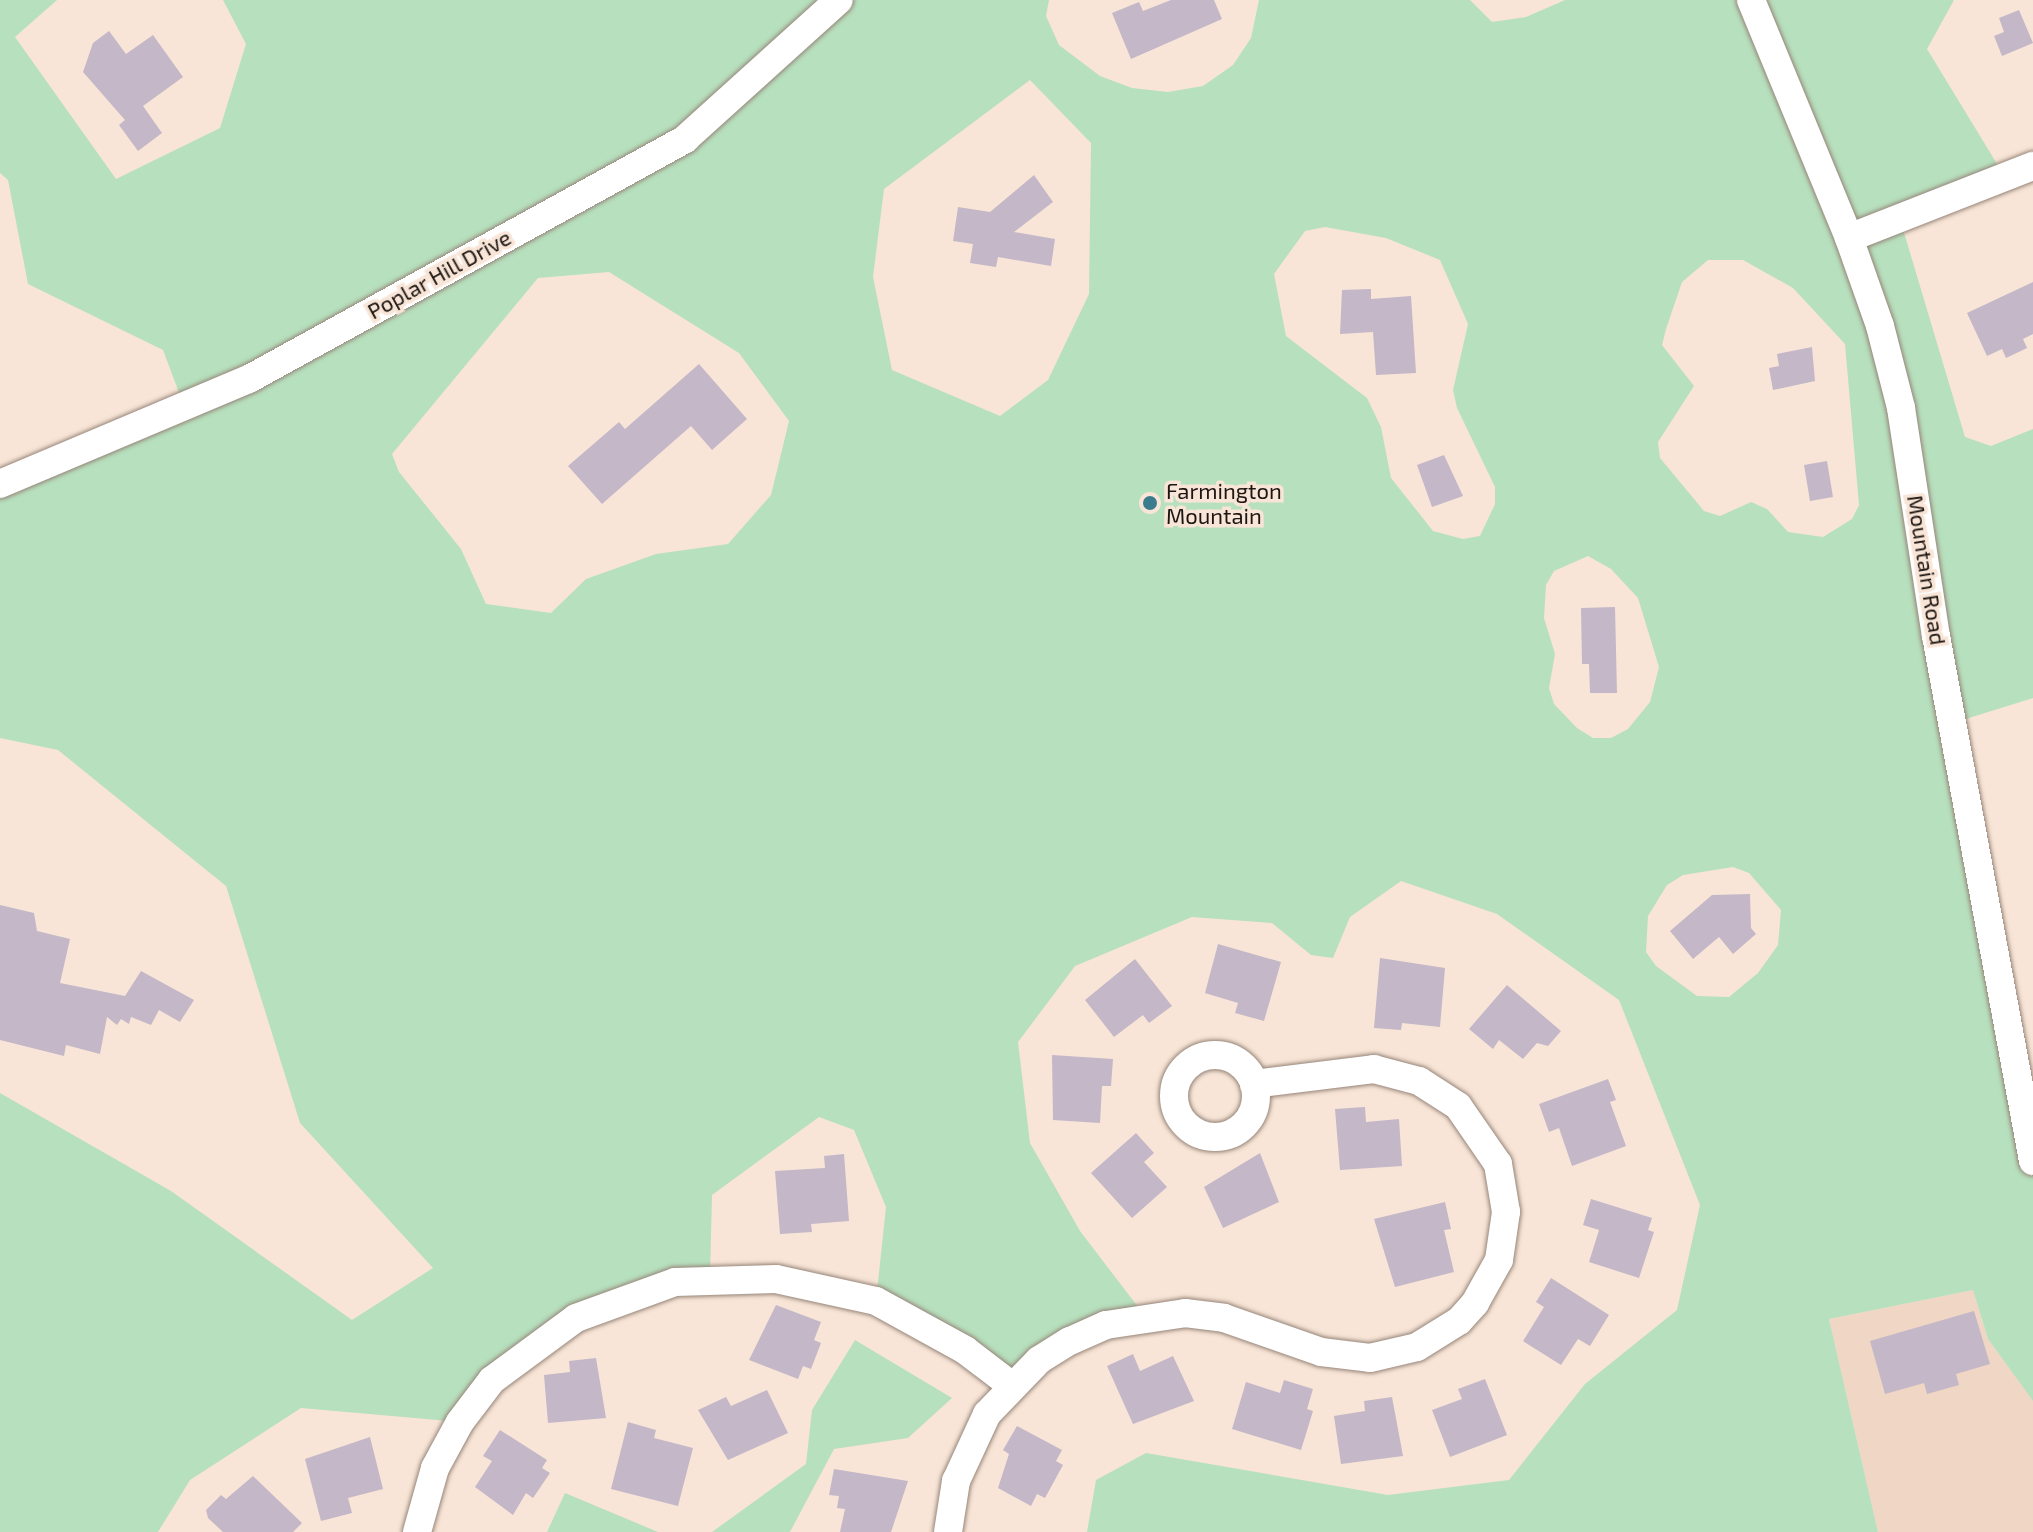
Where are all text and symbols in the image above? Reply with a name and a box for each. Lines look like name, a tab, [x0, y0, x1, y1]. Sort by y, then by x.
street label: Poplar Hill Drive	[362, 223, 516, 325]
place label: Farmington Mountain	[1166, 477, 1282, 528]
street label: Mountain Road	[1902, 493, 1952, 647]
marker: Farmington Mountain	[1141, 494, 1159, 512]

